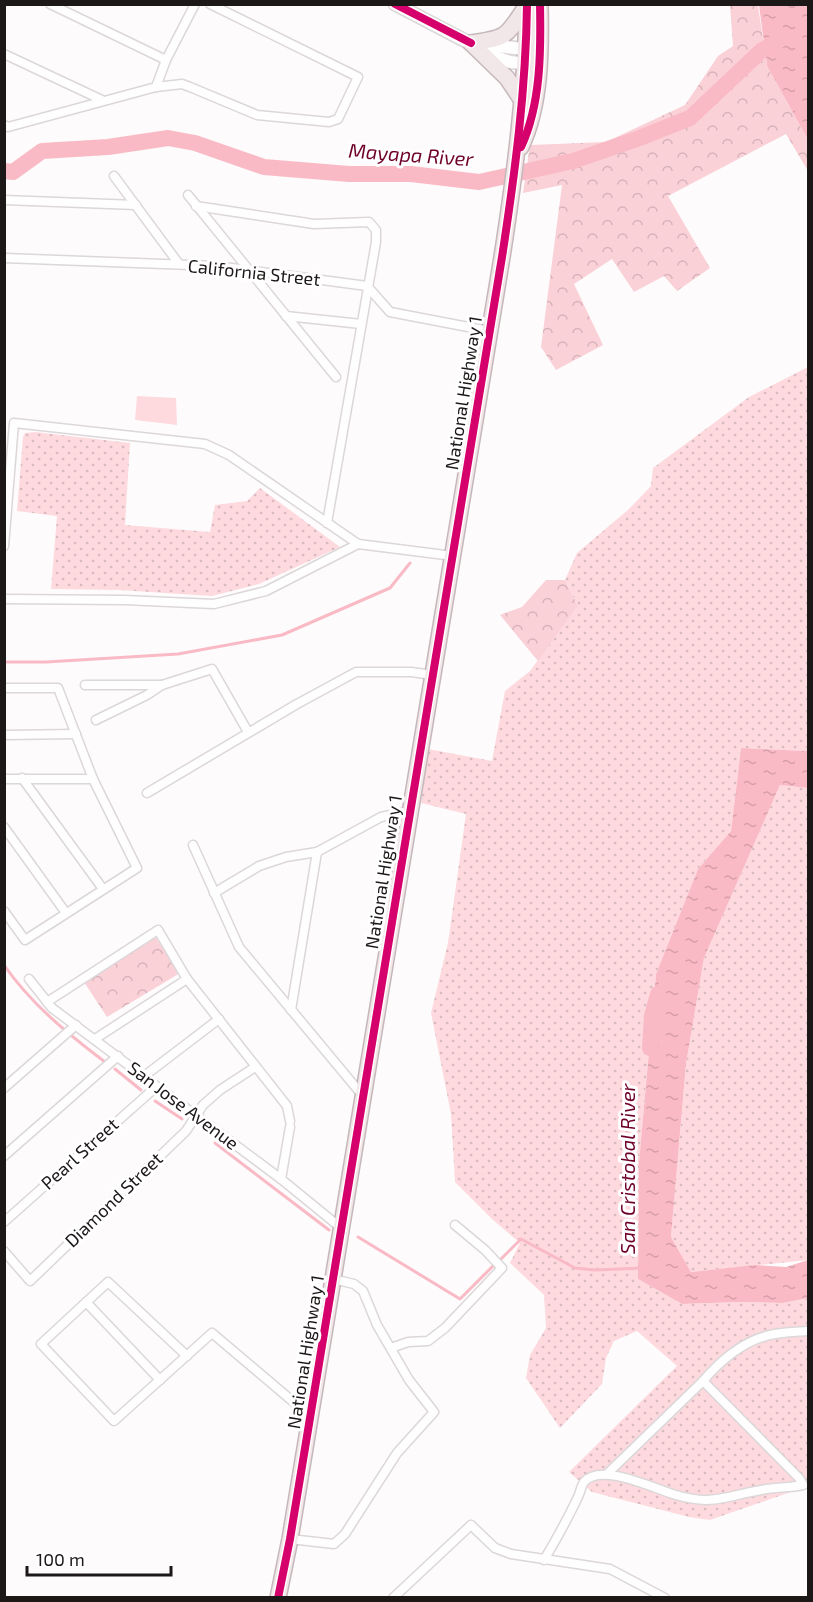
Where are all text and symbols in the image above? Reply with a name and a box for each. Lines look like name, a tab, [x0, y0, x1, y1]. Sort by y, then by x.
water label: Mayapa River	[348, 138, 475, 171]
street label: California Street	[187, 254, 321, 290]
street label: National Highway 1	[440, 314, 486, 471]
street label: National Highway 1	[360, 793, 406, 950]
street label: San Jose Avenue	[124, 1056, 243, 1154]
water label: San Cristobal River	[615, 1082, 639, 1255]
street label: Pearl Street	[36, 1113, 123, 1194]
street label: Diamond Street	[60, 1147, 167, 1251]
street label: National Highway 1	[282, 1273, 328, 1430]
scale bar	[27, 1539, 171, 1577]
text: 100 m	[36, 1548, 85, 1570]

